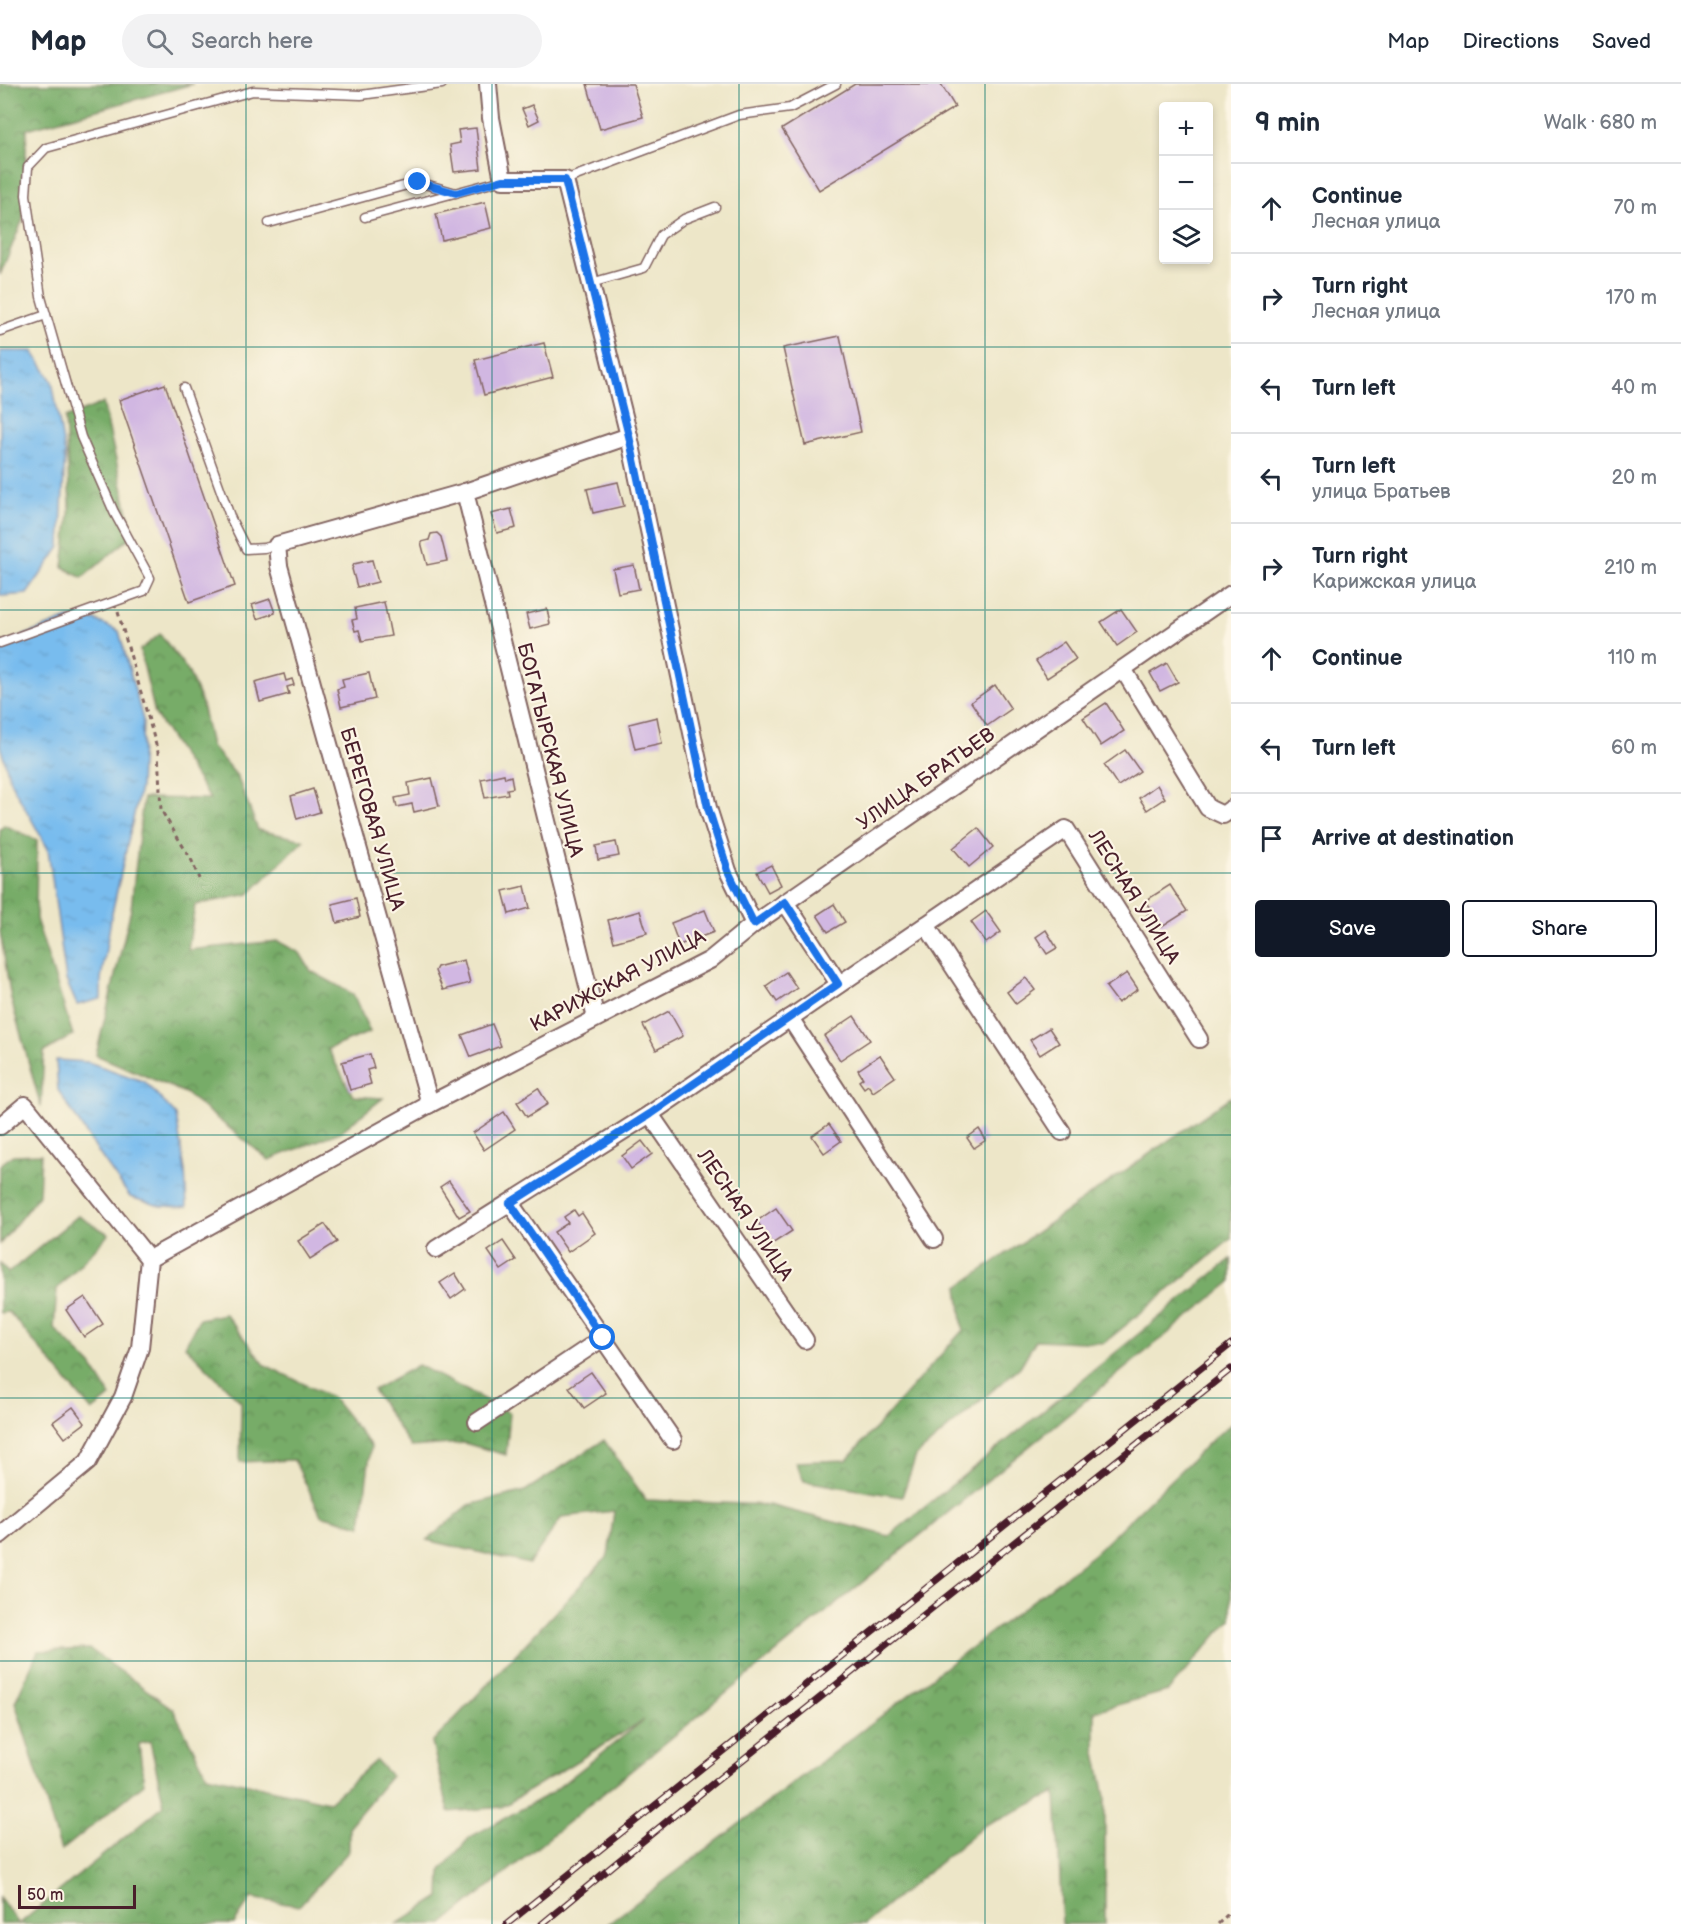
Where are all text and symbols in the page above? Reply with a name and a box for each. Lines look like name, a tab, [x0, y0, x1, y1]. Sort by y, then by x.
search box	[122, 14, 542, 68]
text: Map	[30, 25, 86, 58]
icon: search	[143, 25, 176, 58]
text: Search here	[191, 28, 313, 55]
text: Map	[1387, 29, 1430, 54]
text: Directions	[1463, 29, 1559, 54]
text: Saved	[1592, 29, 1651, 54]
map controls	[1159, 102, 1213, 264]
button: +	[1159, 102, 1213, 156]
text: 9 min	[1255, 108, 1320, 139]
text: Walk · 680 m	[1544, 111, 1657, 135]
button: −	[1159, 156, 1213, 210]
route end	[404, 168, 430, 194]
text: Continue	[1312, 183, 1402, 210]
icon: ahead	[1255, 192, 1288, 225]
text: 70 m	[1613, 196, 1657, 220]
button: layers	[1159, 210, 1213, 264]
text: Лесная улица	[1312, 210, 1441, 234]
text: Turn right	[1312, 273, 1408, 300]
icon: right	[1255, 282, 1288, 315]
text: 170 m	[1606, 286, 1657, 310]
text: Лесная улица	[1312, 300, 1441, 324]
icon: left	[1255, 372, 1288, 405]
text: Turn left	[1312, 375, 1396, 402]
text: 40 m	[1611, 376, 1657, 400]
text: Turn left	[1312, 453, 1396, 480]
icon: left	[1255, 462, 1288, 495]
text: 20 m	[1612, 466, 1657, 490]
text: улица Братьев	[1312, 480, 1451, 504]
text: Turn right	[1312, 543, 1408, 570]
icon: right	[1255, 552, 1288, 585]
text: 210 m	[1604, 556, 1657, 580]
text: Карижская улица	[1312, 570, 1477, 594]
street label: БОГАТЫРСКАЯ УЛИЦА	[512, 641, 588, 860]
icon: ahead	[1255, 642, 1288, 675]
text: Continue	[1312, 645, 1402, 672]
text: 110 m	[1608, 646, 1657, 670]
street label: УЛИЦА БРАТЬЕВ	[853, 722, 1000, 835]
street label: БЕРЕГОВАЯ УЛИЦА	[334, 725, 410, 914]
icon: left	[1255, 732, 1288, 765]
text: Turn left	[1312, 735, 1396, 762]
text: 60 m	[1611, 736, 1657, 760]
icon: arrive	[1255, 822, 1288, 855]
street label: ЛЕСНАЯ УЛИЦА	[1083, 825, 1185, 969]
text: Arrive at destination	[1312, 825, 1514, 852]
button: Save	[1255, 900, 1450, 957]
button: Share	[1462, 900, 1657, 957]
street label: КАРИЖСКАЯ УЛИЦА	[526, 924, 711, 1037]
street label: ЛЕСНАЯ УЛИЦА	[692, 1144, 798, 1286]
route start	[589, 1324, 615, 1350]
scale bar	[18, 1882, 136, 1910]
text: 50 m	[27, 1886, 63, 1905]

